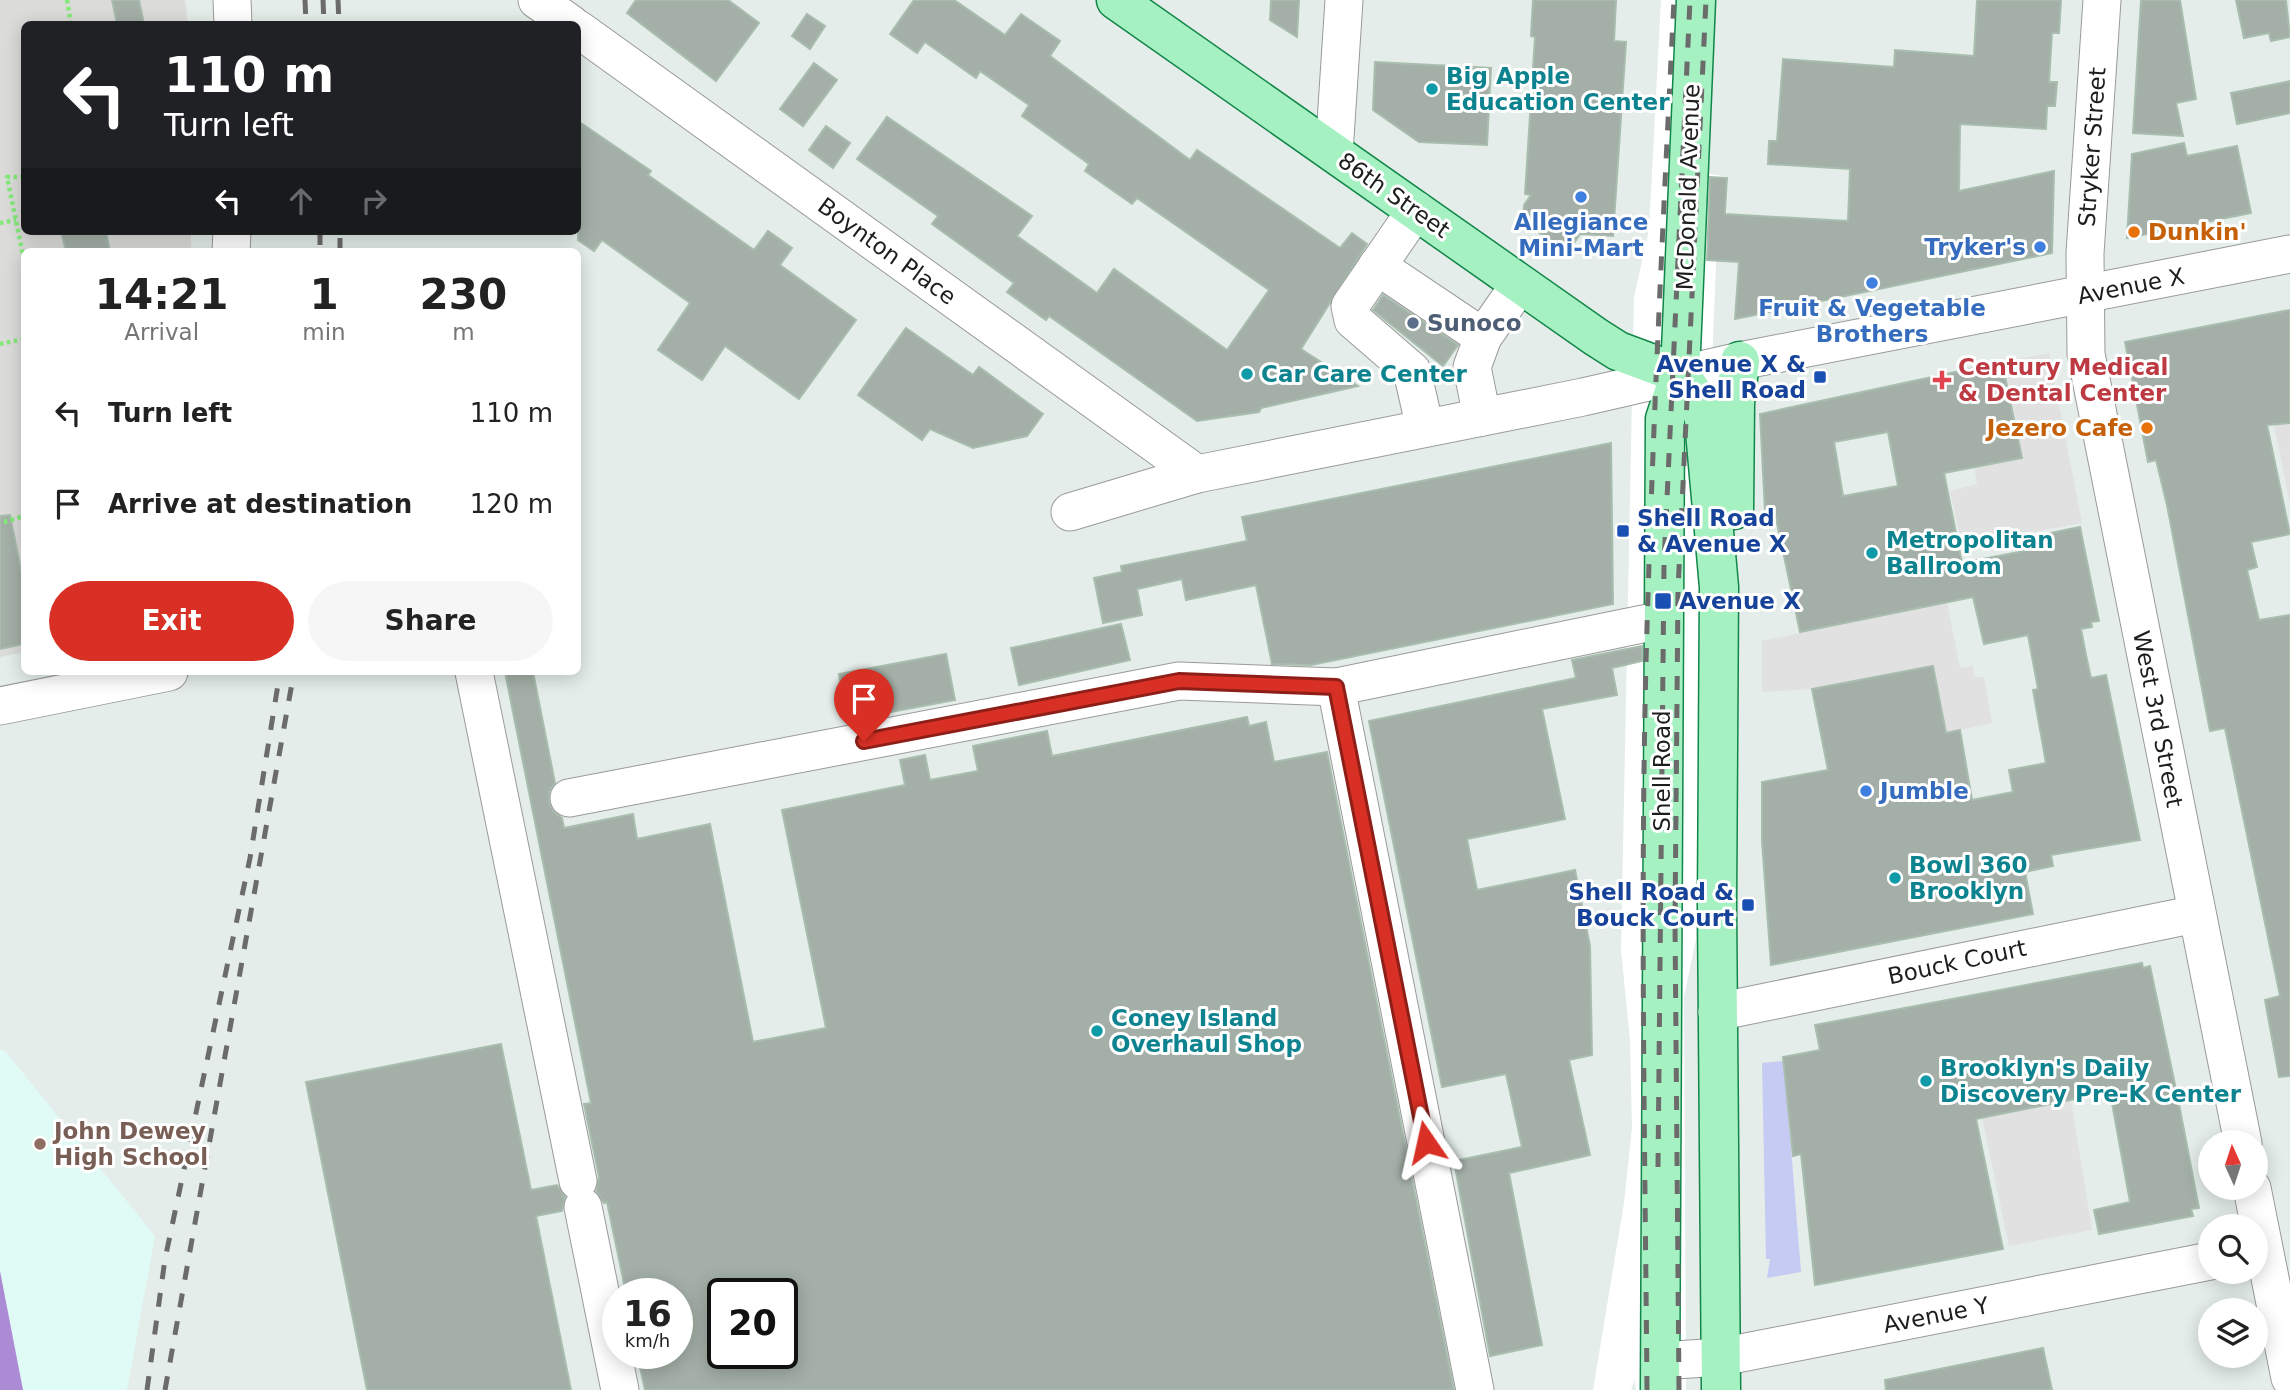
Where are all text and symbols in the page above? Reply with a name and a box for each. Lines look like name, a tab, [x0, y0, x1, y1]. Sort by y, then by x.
text: 110 m	[164, 47, 334, 104]
icon: left	[49, 49, 140, 140]
place label: Big Apple Education Center	[1446, 63, 1670, 115]
street label: Stryker Street	[2073, 66, 2111, 228]
marker: Big Apple Education Center	[1424, 81, 1440, 97]
street label: McDonald Avenue	[1671, 83, 1705, 291]
text: Turn left	[164, 106, 294, 144]
street label: 86th Street	[1333, 147, 1455, 243]
icon: left	[209, 182, 247, 220]
icon: ahead	[282, 182, 320, 220]
icon: right	[355, 182, 393, 220]
marker: Allegiance Mini-Mart	[1573, 189, 1589, 205]
street label: Boynton Place	[813, 192, 961, 310]
place label: Allegiance Mini-Mart	[1514, 209, 1648, 261]
place label: Dunkin'	[2148, 219, 2246, 245]
marker: Dunkin'	[2126, 224, 2142, 240]
place label: Tryker's	[1924, 234, 2026, 260]
marker: Tryker's	[2032, 239, 2048, 255]
street label: Avenue X	[2075, 263, 2187, 309]
text: 14:21	[95, 270, 229, 319]
text: 1	[309, 270, 339, 319]
text: 230	[420, 270, 507, 319]
marker: Fruit & Vegetable Brothers	[1864, 275, 1880, 291]
place label: Fruit & Vegetable Brothers	[1758, 295, 1986, 347]
place label: Sunoco	[1427, 310, 1522, 336]
marker: Sunoco	[1405, 315, 1421, 331]
text: Arrival	[124, 319, 199, 345]
text: min	[302, 319, 346, 345]
text: m	[452, 319, 475, 345]
place label: Avenue X & Shell Road	[1656, 351, 1806, 403]
place label: Century Medical & Dental Center	[1958, 354, 2168, 406]
place label: Car Care Center	[1261, 361, 1468, 387]
marker: Car Care Center	[1239, 366, 1255, 382]
marker: Avenue X & Shell Road	[1812, 369, 1828, 385]
marker: Century Medical & Dental Center	[1932, 370, 1952, 390]
icon: left	[49, 394, 87, 432]
text: Turn left	[108, 398, 232, 428]
text: 110 m	[470, 398, 553, 428]
place label: Jezero Cafe	[1985, 415, 2133, 441]
marker: Jezero Cafe	[2139, 420, 2155, 436]
icon: arrive	[49, 485, 87, 523]
text: Arrive at destination	[108, 489, 412, 519]
text: 120 m	[470, 489, 553, 519]
place label: Shell Road & Avenue X	[1637, 505, 1787, 557]
marker: Shell Road & Avenue X	[1615, 523, 1631, 539]
place label: Metropolitan Ballroom	[1886, 527, 2054, 579]
marker: Metropolitan Ballroom	[1864, 545, 1880, 561]
button: Exit	[49, 581, 294, 661]
button: Share	[308, 581, 553, 661]
place label: Avenue X	[1679, 588, 1801, 614]
marker: Avenue X	[1653, 591, 1673, 611]
street label: West 3rd Street	[2128, 628, 2188, 810]
pin	[834, 669, 894, 741]
icon: arrive	[845, 680, 883, 718]
street label: Shell Road	[1649, 710, 1675, 832]
place label: Jumble	[1878, 778, 1969, 804]
marker: Jumble	[1858, 783, 1874, 799]
place label: Bowl 360 Brooklyn	[1909, 852, 2027, 904]
marker: Bowl 360 Brooklyn	[1887, 870, 1903, 886]
place label: Shell Road & Bouck Court	[1568, 879, 1734, 931]
marker: Shell Road & Bouck Court	[1740, 897, 1756, 913]
street label: Bouck Court	[1885, 935, 2029, 989]
place label: Coney Island Overhaul Shop	[1111, 1005, 1302, 1057]
marker: Coney Island Overhaul Shop	[1089, 1023, 1105, 1039]
place label: Brooklyn's Daily Discovery Pre-K Center	[1940, 1055, 2242, 1107]
marker: Brooklyn's Daily Discovery Pre-K Center	[1918, 1073, 1934, 1089]
position arrow	[1389, 1105, 1463, 1179]
place label: John Dewey High School	[52, 1118, 208, 1170]
north arrow	[2198, 1130, 2268, 1200]
map controls	[2198, 1130, 2268, 1368]
marker: John Dewey High School	[32, 1136, 48, 1152]
button: search	[2198, 1214, 2268, 1284]
speed limit sign: 20	[707, 1278, 798, 1369]
street label: Avenue Y	[1881, 1292, 1992, 1338]
text: 16	[623, 1294, 672, 1334]
button: layers	[2198, 1298, 2268, 1368]
text: km/h	[625, 1330, 670, 1351]

